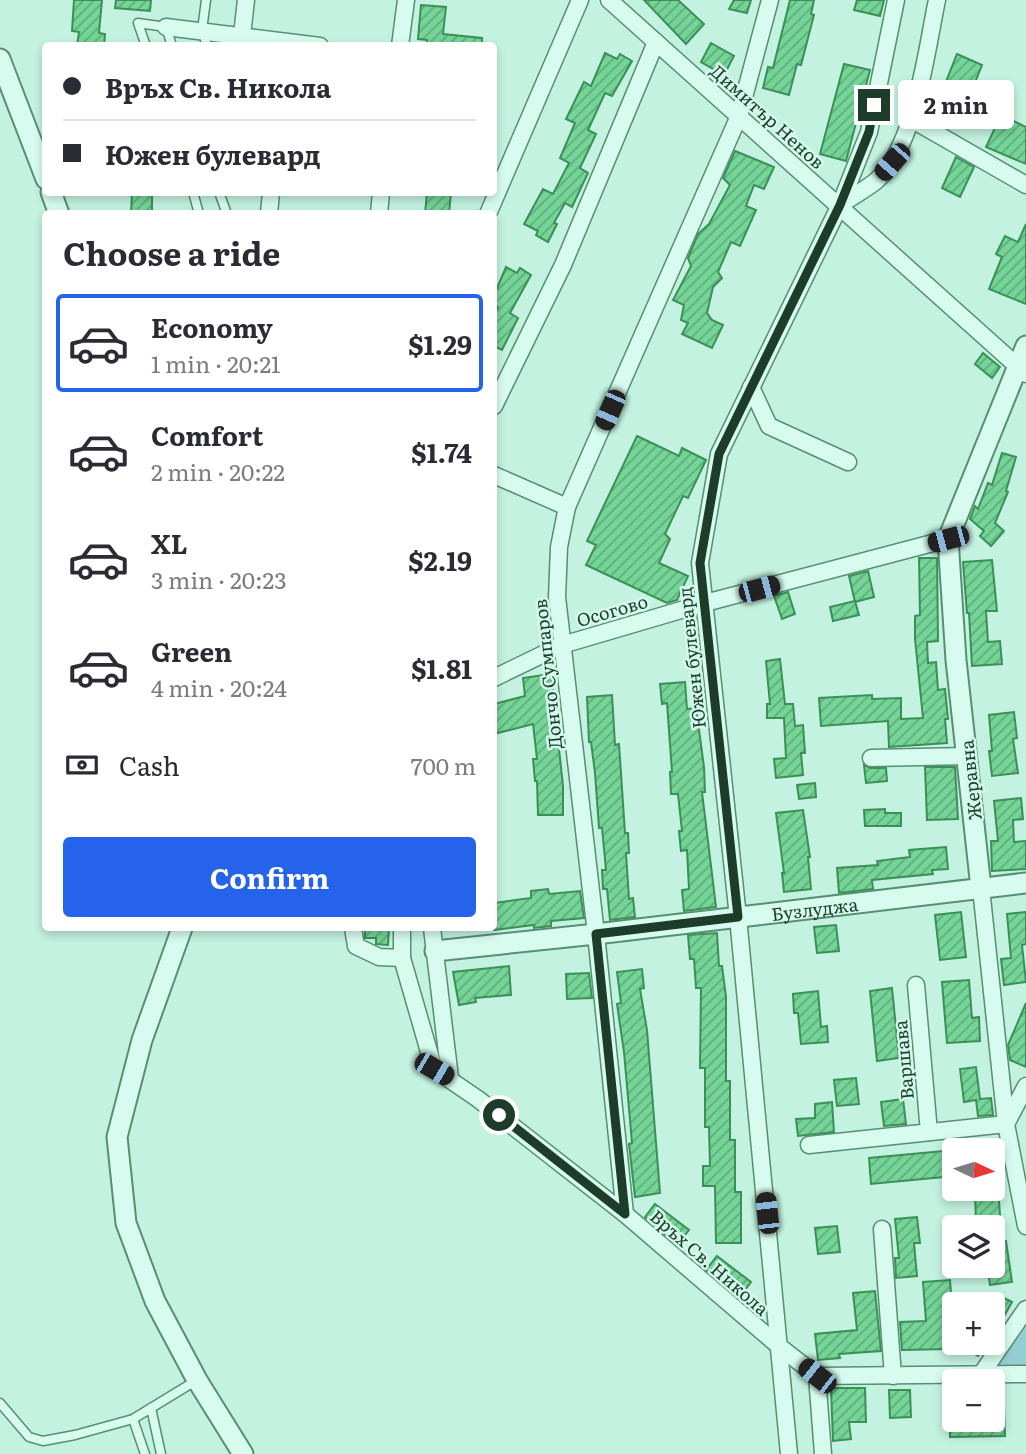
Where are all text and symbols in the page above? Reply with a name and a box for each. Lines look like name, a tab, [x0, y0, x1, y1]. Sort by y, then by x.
street label: Димитър Ненов	[705, 57, 831, 175]
text: Връх Св. Никола	[105, 67, 331, 106]
callout: 2 min	[898, 80, 1014, 130]
text: 2 min	[924, 87, 988, 121]
route end	[858, 89, 890, 121]
text: Южен булевард	[105, 134, 321, 173]
car	[871, 139, 914, 185]
text: Choose a ride	[63, 228, 280, 276]
text: Economy	[151, 307, 273, 346]
icon: car	[67, 312, 130, 375]
text: $1.29	[408, 324, 472, 363]
text: 1 min · 20:21	[151, 346, 280, 380]
car	[592, 387, 629, 433]
text: Comfort	[151, 415, 263, 454]
icon: car	[67, 420, 130, 483]
text: $1.74	[411, 432, 472, 471]
text: 2 min · 20:22	[151, 454, 285, 488]
text: XL	[151, 523, 188, 562]
car	[925, 523, 972, 555]
icon: car	[67, 528, 130, 591]
text: $2.19	[408, 540, 472, 579]
text: 3 min · 20:23	[151, 562, 287, 596]
car	[736, 573, 783, 605]
street label: Южен булевард	[670, 586, 712, 730]
street label: Осогово	[573, 587, 651, 633]
street label: Дончо Сумпаров	[526, 598, 568, 750]
text: Green	[151, 631, 232, 670]
icon: car	[67, 636, 130, 699]
text: $1.81	[411, 648, 472, 687]
text: 4 min · 20:24	[151, 670, 287, 704]
street label: Жеравна	[952, 738, 988, 821]
text: Cash	[119, 745, 180, 784]
icon: cash	[63, 746, 101, 784]
text: 700 m	[411, 748, 476, 782]
button: Confirm	[63, 837, 476, 917]
street label: Бузлуджа	[770, 890, 860, 927]
street label: Варшава	[886, 1019, 920, 1101]
car	[411, 1049, 458, 1089]
route start	[483, 1099, 515, 1131]
north arrow	[942, 1138, 1004, 1200]
map controls	[942, 1138, 1005, 1432]
car	[755, 1191, 780, 1235]
street label: Връх Св. Никола	[645, 1203, 776, 1321]
button: layers	[942, 1215, 1005, 1278]
button: +	[942, 1292, 1005, 1355]
car	[794, 1355, 841, 1397]
button: −	[942, 1369, 1005, 1432]

